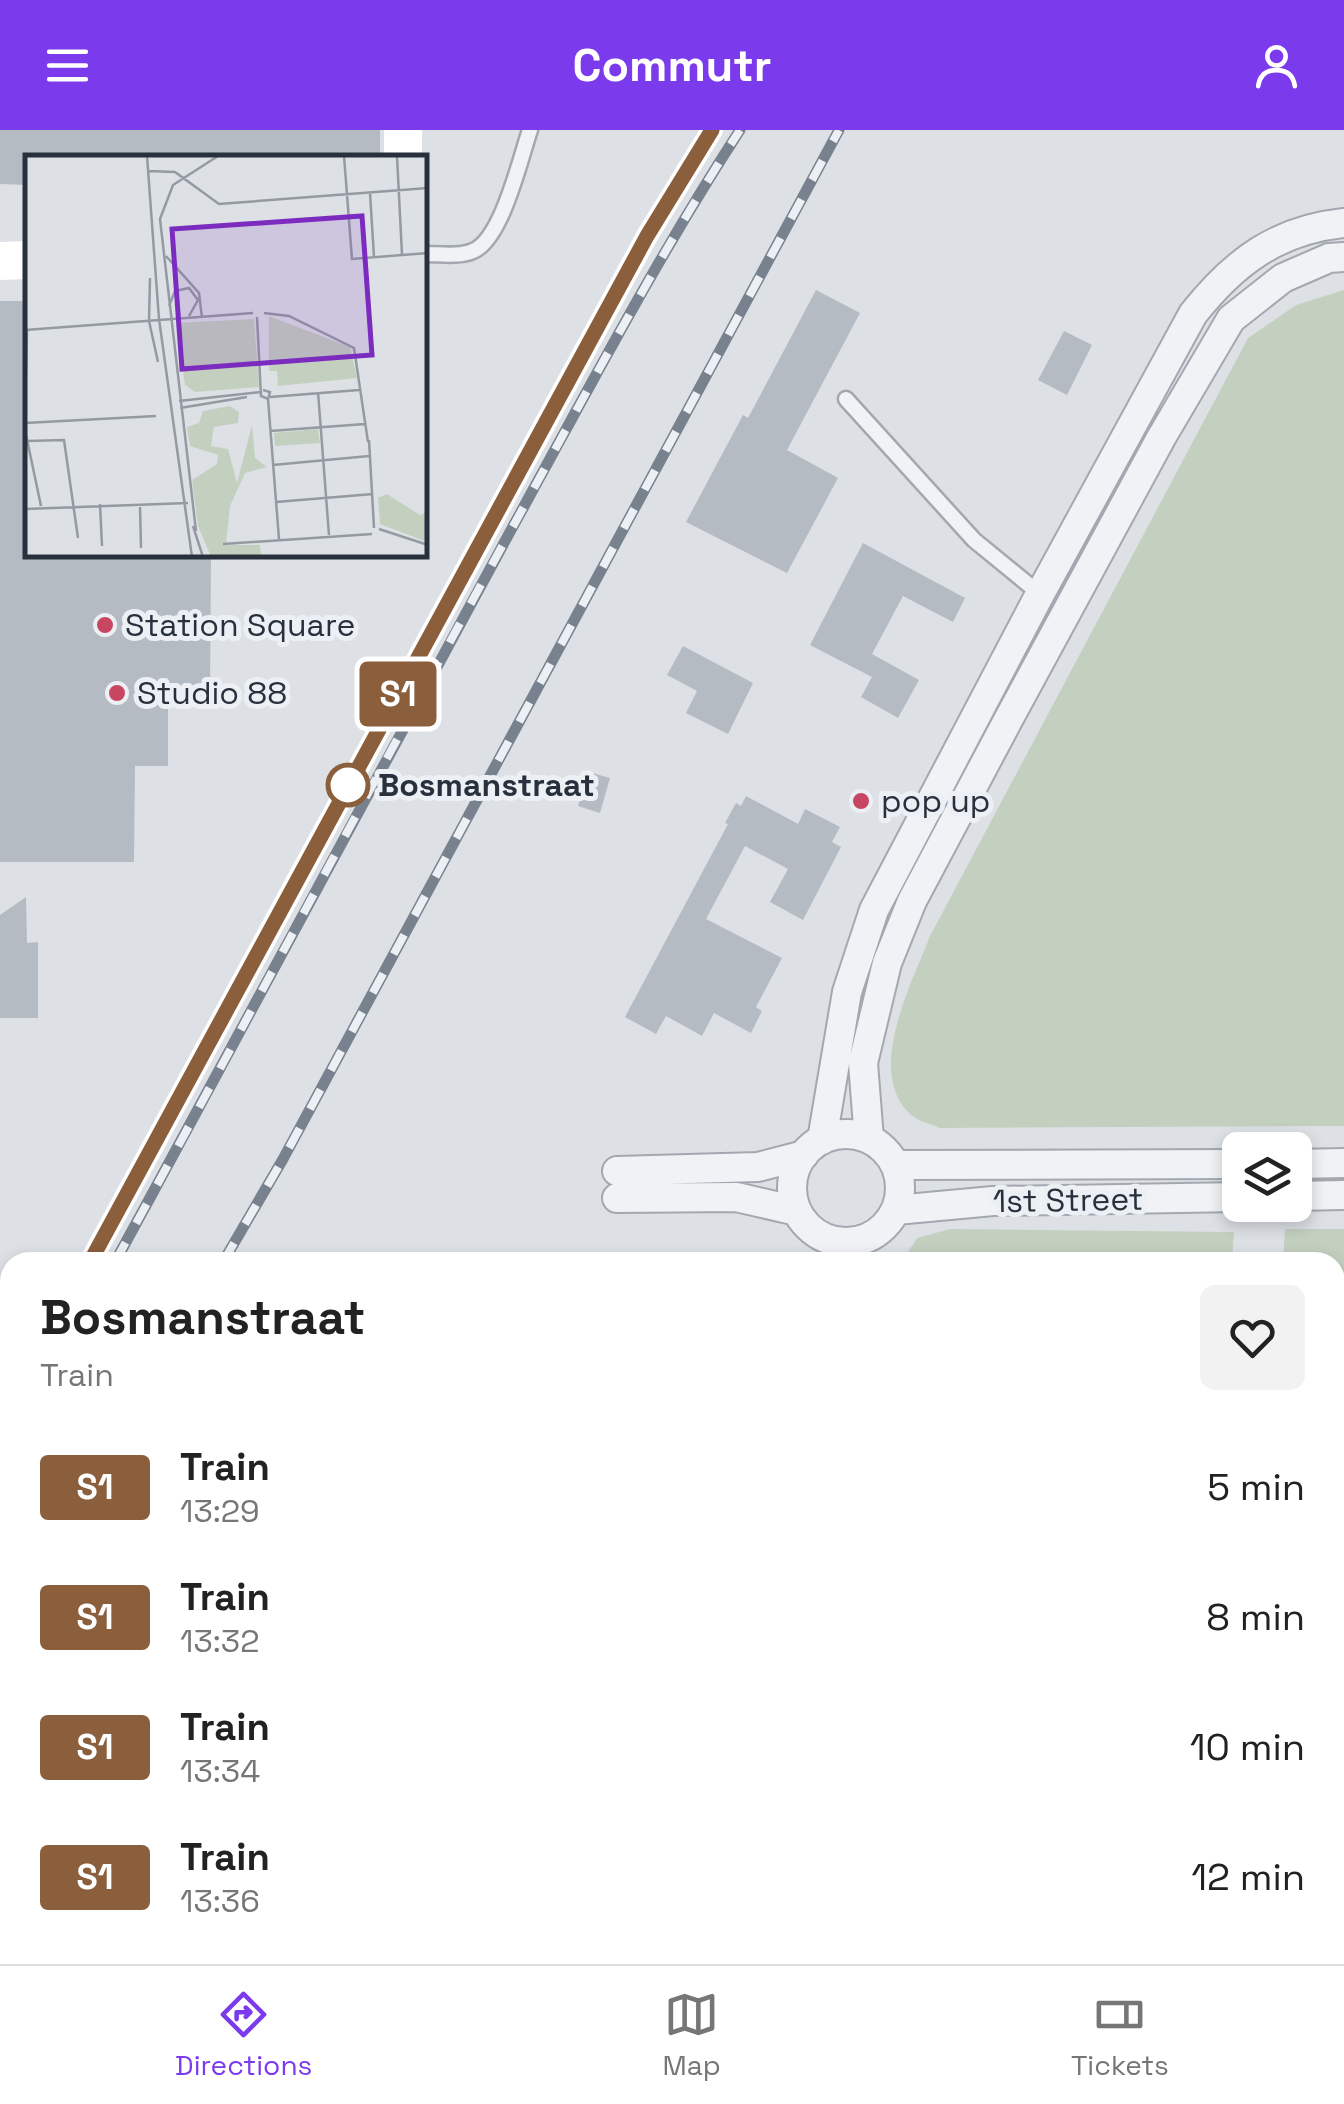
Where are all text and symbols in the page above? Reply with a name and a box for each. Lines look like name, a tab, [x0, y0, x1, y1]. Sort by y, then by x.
text: Commutr	[572, 37, 772, 94]
icon: menu	[40, 38, 95, 93]
icon: person	[1249, 38, 1304, 93]
inset map	[25, 155, 428, 558]
place label: Station Square	[125, 605, 355, 645]
marker: Station Square	[94, 614, 116, 636]
line badge: S1	[353, 662, 443, 726]
text: S1	[379, 672, 417, 716]
place label: Studio 88	[137, 673, 287, 713]
marker: Studio 88	[106, 682, 128, 704]
marker: Bosmanstraat	[327, 764, 369, 806]
place label: Bosmanstraat	[378, 765, 595, 805]
place label: pop up	[881, 781, 990, 821]
marker: pop up	[850, 790, 872, 812]
map controls	[1222, 1132, 1312, 1222]
button: layers	[1222, 1132, 1312, 1222]
street label: 1st Street	[992, 1179, 1144, 1221]
button: heart	[1200, 1285, 1305, 1390]
text: Bosmanstraat	[40, 1287, 365, 1348]
text: Train	[40, 1355, 114, 1395]
text: Train	[180, 1443, 270, 1491]
text: 5 min	[1207, 1463, 1305, 1511]
text: S1	[76, 1465, 114, 1509]
text: 13:29	[180, 1491, 260, 1531]
text: Train	[180, 1573, 270, 1621]
text: 8 min	[1206, 1593, 1305, 1641]
text: S1	[76, 1595, 114, 1639]
text: 13:32	[180, 1621, 259, 1661]
text: Train	[180, 1703, 270, 1751]
text: 10 min	[1190, 1723, 1305, 1771]
text: S1	[76, 1725, 114, 1769]
text: 13:34	[180, 1751, 260, 1791]
text: Train	[180, 1833, 270, 1881]
text: 12 min	[1191, 1853, 1305, 1901]
text: S1	[76, 1855, 114, 1899]
text: 13:36	[180, 1881, 260, 1921]
tab: Directions	[175, 1987, 312, 2083]
tab: Map	[663, 1987, 721, 2083]
tab: Tickets	[1071, 1987, 1169, 2083]

